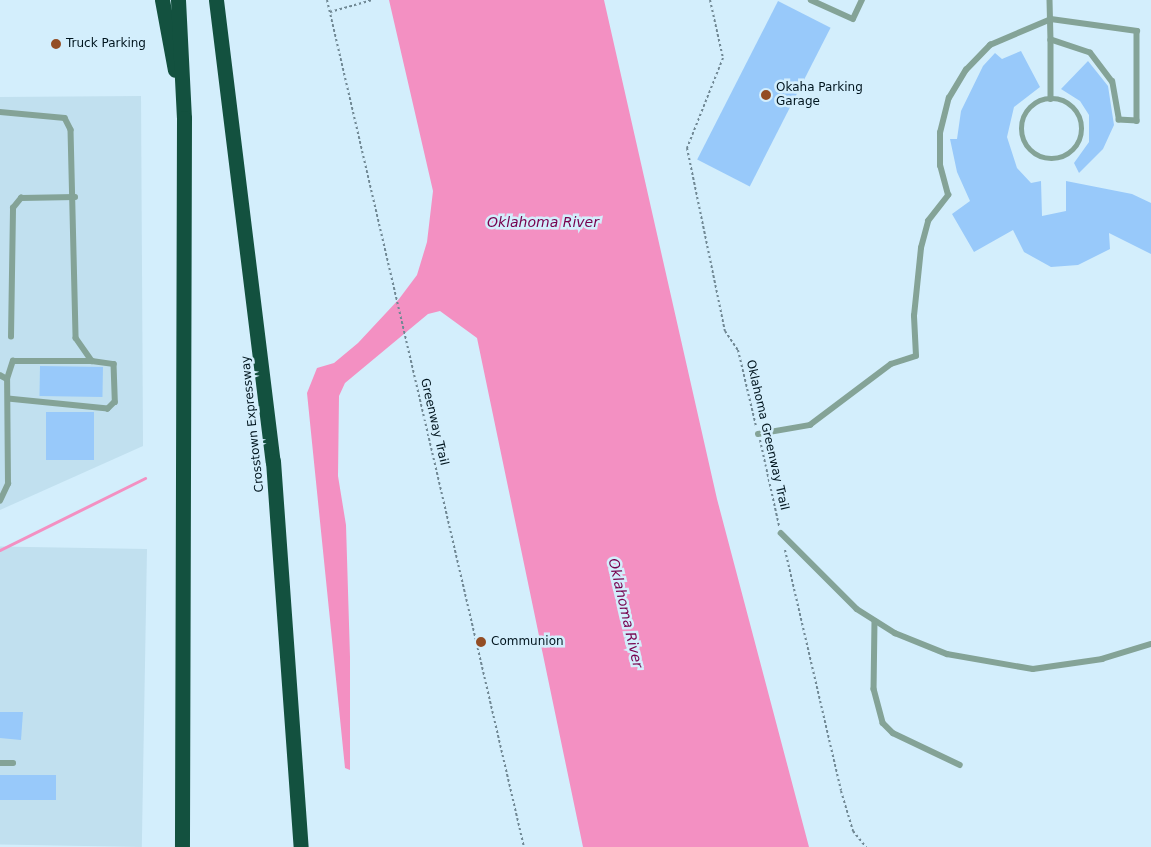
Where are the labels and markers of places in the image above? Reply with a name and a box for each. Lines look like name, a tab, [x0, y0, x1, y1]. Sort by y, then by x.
place label: Truck Parking	[66, 37, 146, 51]
marker: Truck Parking	[50, 38, 62, 50]
place label: Okaha Parking Garage	[776, 81, 863, 109]
marker: Okaha Parking Garage	[760, 89, 772, 101]
place label: Communion	[491, 635, 564, 649]
marker: Communion	[475, 636, 487, 648]

